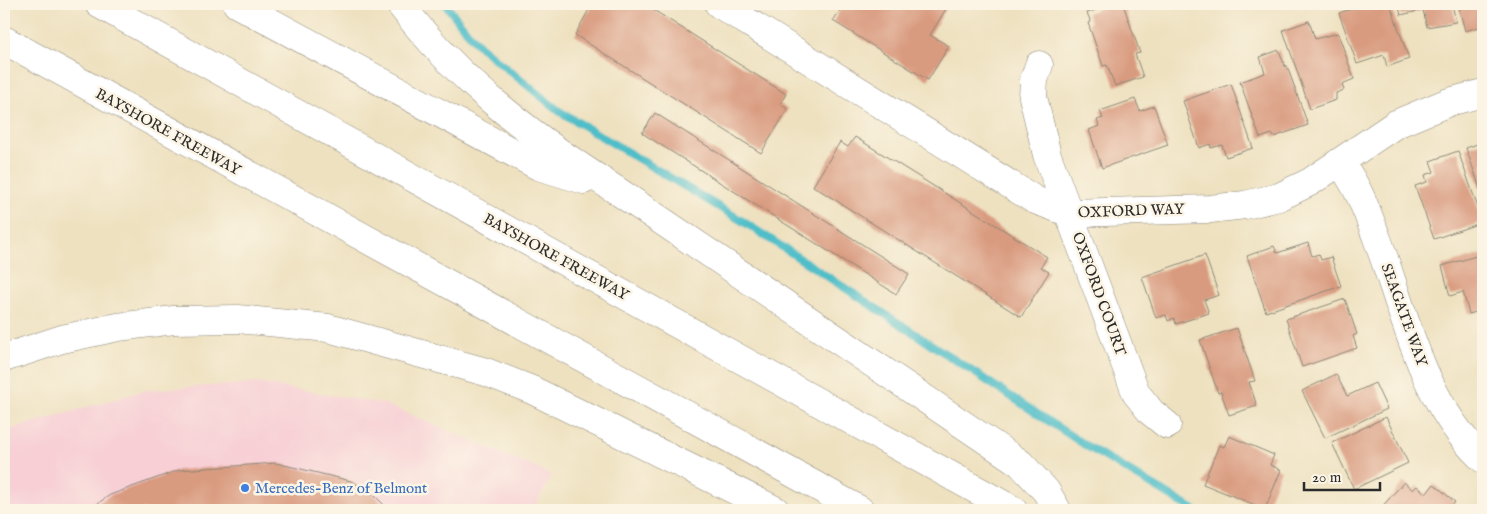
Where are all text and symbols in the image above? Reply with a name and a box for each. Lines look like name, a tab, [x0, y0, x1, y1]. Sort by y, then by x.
street label: BAYSHORE FREEWAY	[92, 84, 245, 180]
street label: OXFORD WAY	[1077, 200, 1185, 222]
street label: BAYSHORE FREEWAY	[480, 209, 633, 305]
street label: OXFORD COURT	[1068, 229, 1130, 359]
street label: SEAGATE WAY	[1377, 261, 1432, 370]
scale bar	[1304, 459, 1381, 491]
text: 20 m	[1312, 468, 1342, 487]
place label: Mercedes-Benz of Belmont	[255, 479, 427, 498]
marker: Mercedes-Benz of Belmont	[239, 482, 251, 494]

